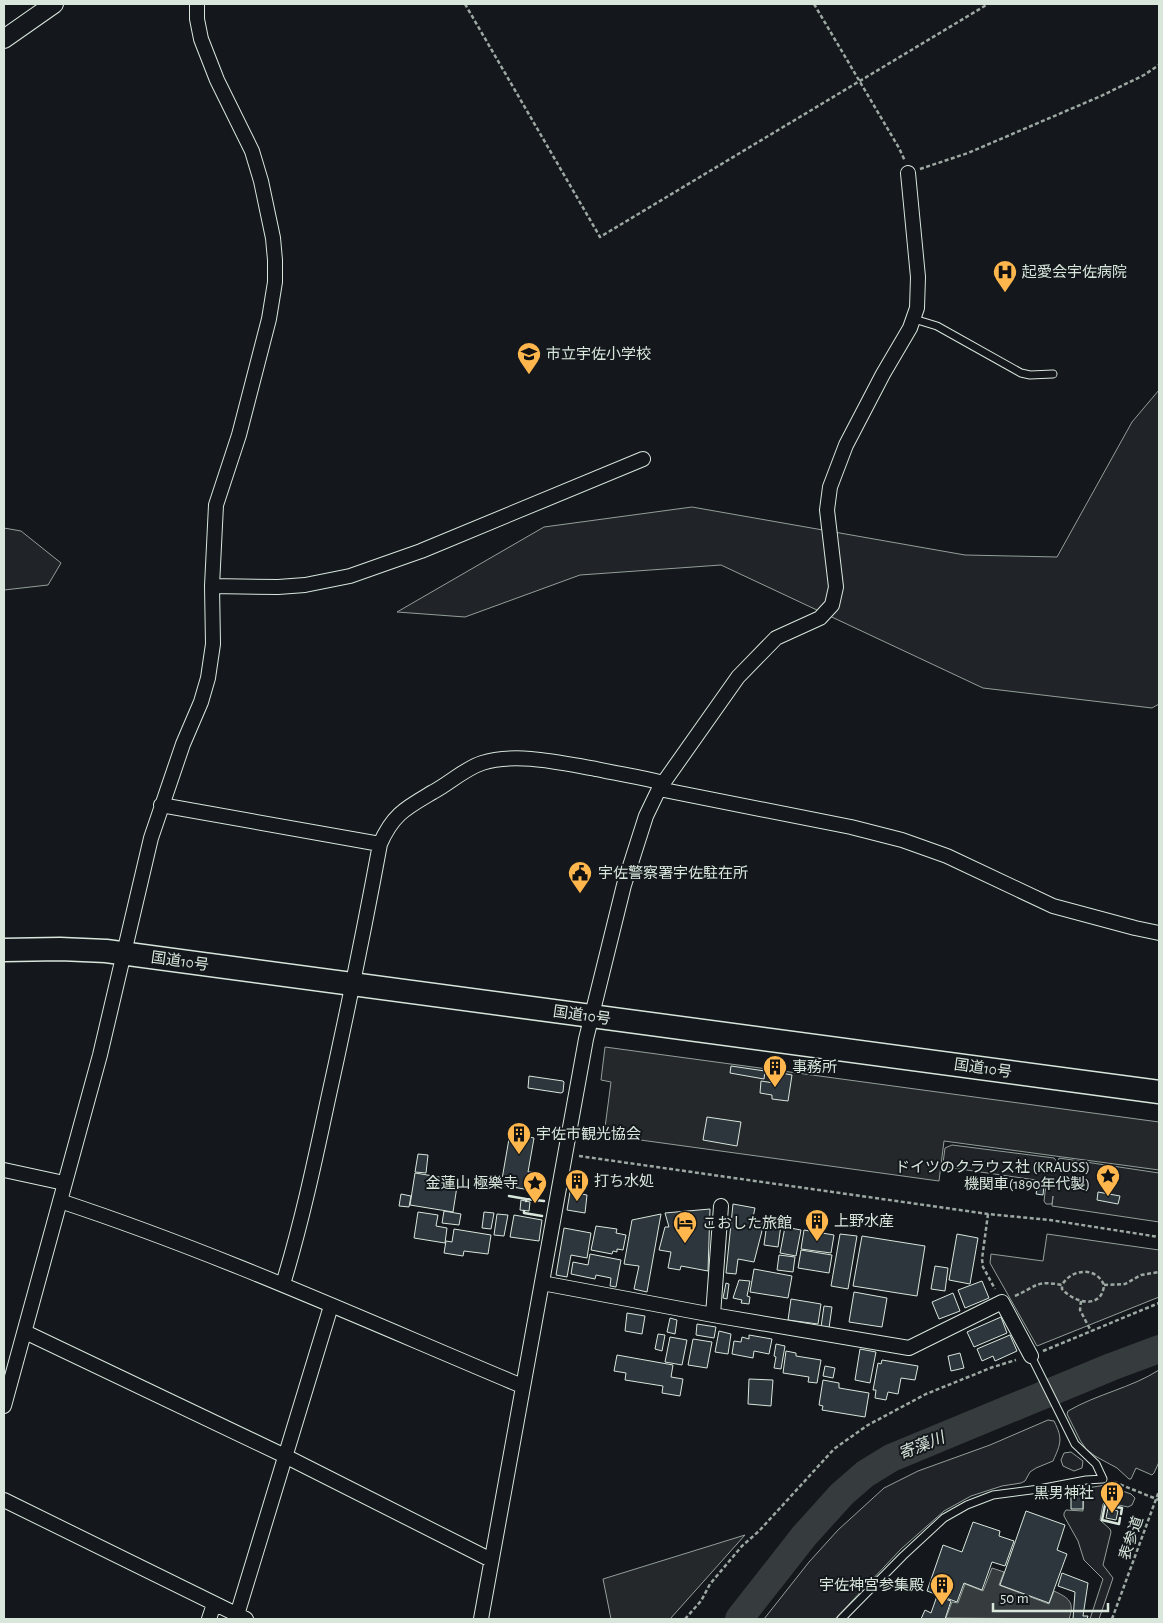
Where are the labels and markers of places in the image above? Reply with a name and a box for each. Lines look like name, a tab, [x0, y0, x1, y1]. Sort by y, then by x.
hospital icon: 起愛会宇佐病院	[992, 259, 1018, 293]
place label: 起愛会宇佐病院	[1021, 264, 1127, 280]
school or university icon: 市立宇佐小学校	[516, 341, 542, 375]
place label: 市立宇佐小学校	[546, 346, 651, 362]
public building icon: 宇佐警察署宇佐駐在所	[567, 860, 593, 894]
place label: 宇佐警察署宇佐駐在所	[598, 865, 748, 881]
building icon: 事務所	[762, 1054, 788, 1088]
place label: 事務所	[792, 1059, 837, 1075]
building icon: 宇佐市観光協会	[506, 1121, 532, 1155]
place label: 宇佐市観光協会	[536, 1125, 641, 1142]
place label: ドイツのクラウス社 (KRAUSS) 機関車(1890年代製)	[895, 1159, 1090, 1192]
place icon: ドイツのクラウス社 (KRAUSS) 機関車(1890年代製)	[1095, 1163, 1121, 1197]
building icon: 打ち水処	[564, 1168, 590, 1202]
place icon: 金蓮山 極樂寺	[522, 1170, 548, 1204]
place label: 打ち水処	[594, 1173, 654, 1189]
place label: 金蓮山 極樂寺	[426, 1175, 518, 1191]
building icon: 上野水産	[804, 1208, 830, 1242]
hotel icon: こおした旅館	[672, 1210, 698, 1244]
place label: 上野水産	[834, 1213, 894, 1229]
place label: こおした旅館	[702, 1214, 792, 1231]
building icon: 黒男神社	[1099, 1480, 1125, 1514]
place label: 黒男神社	[1034, 1485, 1094, 1501]
building icon: 宇佐神宮参集殿	[929, 1572, 955, 1606]
place label: 宇佐神宮参集殿	[819, 1577, 924, 1593]

